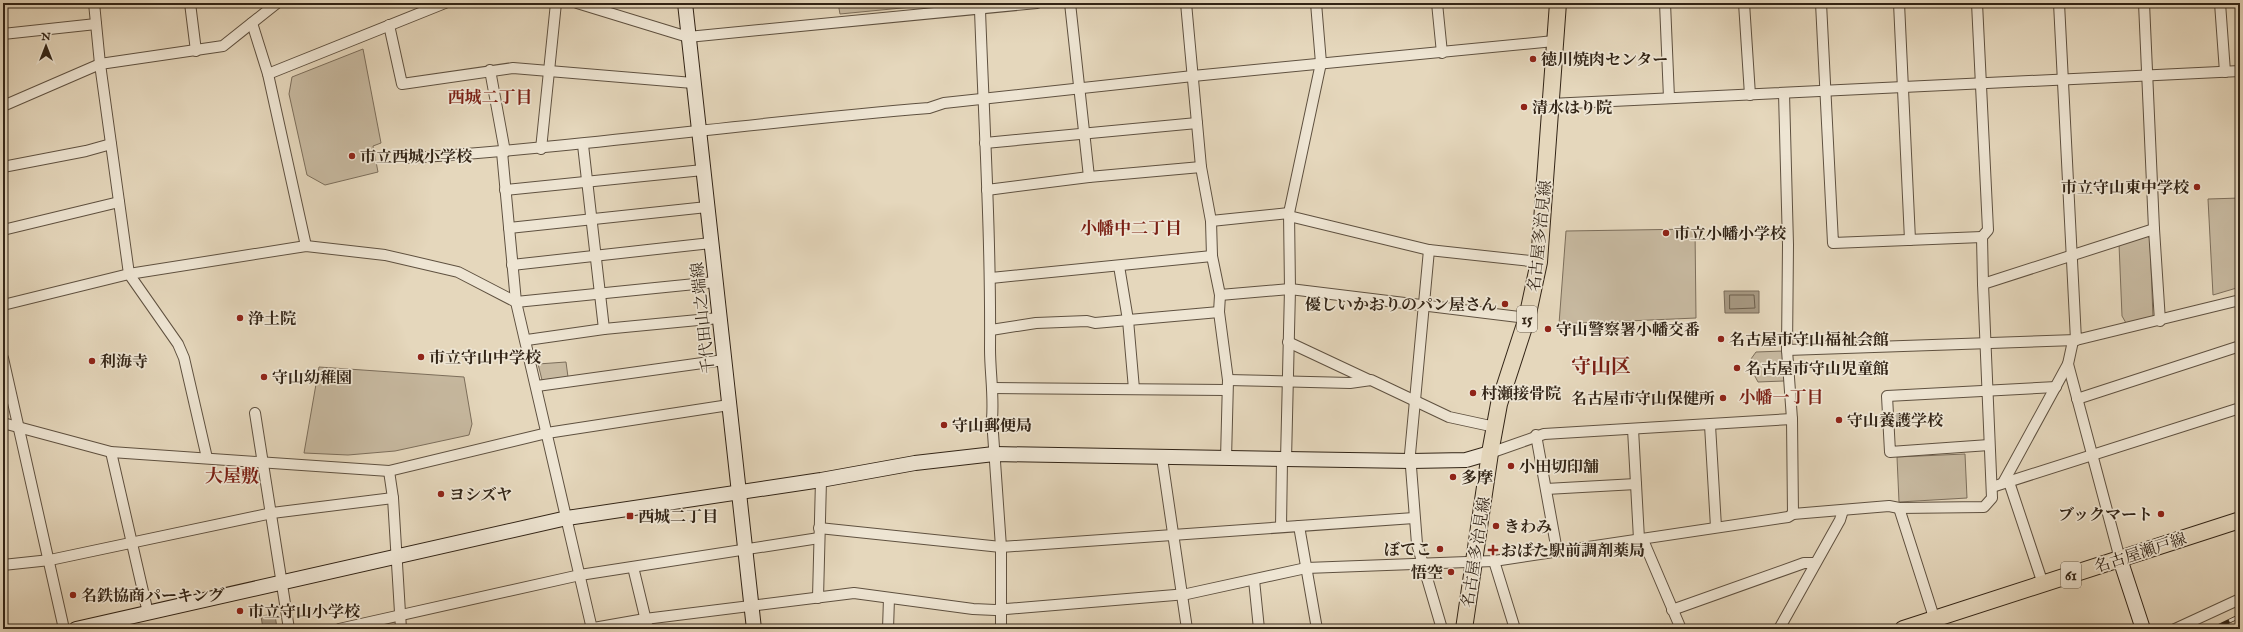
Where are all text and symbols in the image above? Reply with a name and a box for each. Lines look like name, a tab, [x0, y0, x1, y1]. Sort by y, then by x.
north arrow	[26, 26, 66, 66]
text: N	[40, 30, 51, 44]
place label: 徳川焼肉センター	[1541, 51, 1668, 71]
marker: 徳川焼肉センター	[1528, 54, 1538, 64]
district label: 西城二丁目	[448, 88, 533, 109]
place label: 清水はり院	[1532, 99, 1612, 119]
marker: 清水はり院	[1519, 102, 1529, 112]
place label: 市立西城小学校	[360, 148, 473, 168]
marker: 市立西城小学校	[347, 151, 357, 161]
street label: 名古屋多治見線	[1525, 179, 1557, 293]
place label: 市立守山東中学校	[2061, 179, 2190, 199]
marker: 市立守山東中学校	[2192, 182, 2202, 192]
district label: 小幡中二丁目	[1080, 219, 1182, 240]
place label: 市立小幡小学校	[1674, 225, 1787, 245]
marker: 市立小幡小学校	[1661, 228, 1671, 238]
street label: 千代田山之端線	[688, 261, 720, 375]
place label: 優しいかおりのパン屋さん	[1305, 296, 1497, 316]
marker: 優しいかおりのパン屋さん	[1500, 299, 1510, 309]
road number: 15	[1517, 306, 1537, 332]
place label: 浄土院	[248, 310, 296, 330]
marker: 浄土院	[235, 313, 245, 323]
place label: 守山警察署小幡交番	[1556, 321, 1700, 341]
marker: 守山警察署小幡交番	[1543, 324, 1553, 334]
place label: 名古屋市守山福祉会館	[1729, 331, 1889, 351]
marker: 名古屋市守山福祉会館	[1716, 334, 1726, 344]
place label: 市立守山中学校	[429, 349, 542, 369]
marker: 市立守山中学校	[416, 352, 426, 362]
place label: 利海寺	[100, 353, 148, 373]
district label: 守山区	[1571, 355, 1631, 380]
marker: 利海寺	[87, 356, 97, 366]
place label: 名古屋市守山児童館	[1745, 360, 1889, 380]
marker: 名古屋市守山児童館	[1732, 363, 1742, 373]
place label: 守山幼稚園	[272, 369, 352, 389]
marker: 守山幼稚園	[259, 372, 269, 382]
place label: 村瀬接骨院	[1481, 385, 1561, 405]
marker: 村瀬接骨院	[1468, 388, 1478, 398]
district label: 小幡一丁目	[1739, 388, 1824, 409]
place label: 名古屋市守山保健所	[1571, 390, 1715, 410]
marker: 名古屋市守山保健所	[1718, 393, 1728, 403]
place label: 守山養護学校	[1847, 412, 1944, 432]
marker: 守山養護学校	[1834, 415, 1844, 425]
place label: 守山郵便局	[952, 417, 1032, 437]
marker: 守山郵便局	[939, 420, 949, 430]
place label: 小田切印舗	[1519, 458, 1599, 478]
marker: 小田切印舗	[1506, 461, 1516, 471]
district label: 大屋敷	[205, 466, 259, 489]
place label: 多摩	[1461, 469, 1493, 489]
marker: 多摩	[1448, 472, 1458, 482]
place label: ヨシズヤ	[449, 486, 512, 506]
marker: ヨシズヤ	[436, 489, 446, 499]
street label: 名古屋多治見線	[1458, 495, 1496, 609]
place label: ブックマート	[2058, 506, 2153, 526]
place label: 西城二丁目	[638, 508, 718, 528]
marker: ブックマート	[2156, 509, 2166, 519]
marker: 西城二丁目	[625, 511, 635, 521]
place label: きわみ	[1504, 518, 1552, 538]
marker: きわみ	[1491, 521, 1501, 531]
street label: 名古屋瀬戸線	[2092, 530, 2189, 578]
place label: ぼてこ	[1384, 541, 1432, 561]
place label: おばた駅前調剤薬局	[1501, 542, 1645, 562]
marker: ぼてこ	[1435, 544, 1445, 554]
marker: おばた駅前調剤薬局	[1488, 545, 1498, 555]
road number: 61	[2061, 562, 2081, 588]
place label: 悟空	[1411, 564, 1443, 584]
marker: 悟空	[1446, 567, 1456, 577]
place label: 名鉄協商パーキング	[81, 587, 225, 607]
marker: 名鉄協商パーキング	[68, 590, 78, 600]
place label: 市立守山小学校	[248, 603, 361, 623]
marker: 市立守山小学校	[235, 606, 245, 616]

